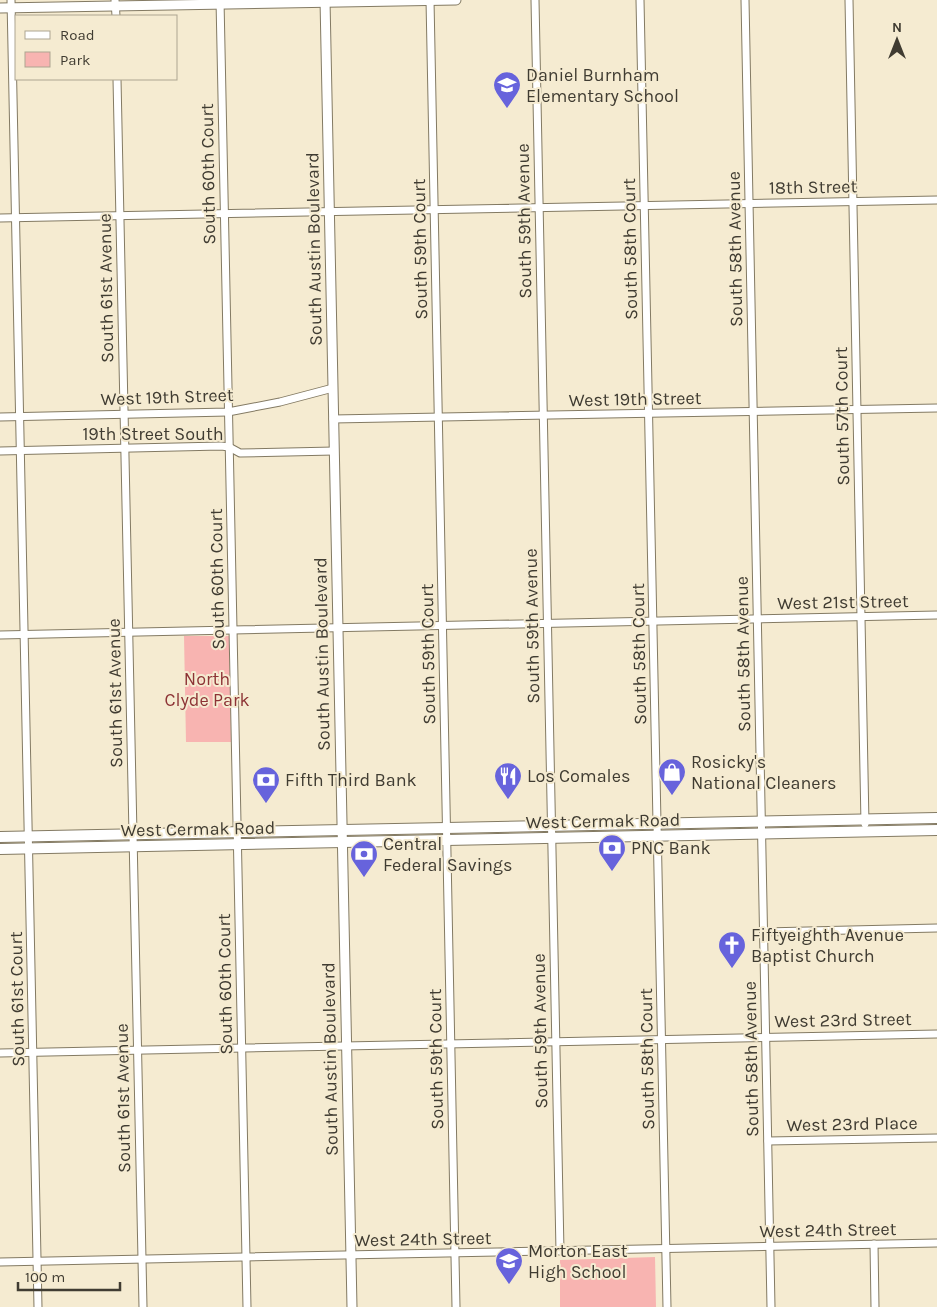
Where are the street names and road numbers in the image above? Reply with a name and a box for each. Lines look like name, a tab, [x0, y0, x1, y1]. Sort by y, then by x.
street label: South 60th Court	[196, 103, 220, 245]
street label: South 59th Avenue	[512, 143, 536, 299]
street label: South Austin Boulevard	[301, 152, 327, 346]
street label: South 58th Avenue	[723, 171, 747, 327]
street label: 18th Street	[769, 175, 858, 199]
street label: South 59th Court	[408, 178, 432, 320]
street label: South 58th Court	[618, 178, 642, 320]
street label: South 61st Avenue	[94, 213, 118, 363]
street label: South 57th Court	[830, 346, 854, 486]
street label: West 19th Street	[100, 384, 234, 410]
street label: West 19th Street	[568, 387, 702, 411]
street label: 19th Street South	[82, 423, 224, 445]
street label: South 60th Court	[205, 508, 229, 650]
street label: South 59th Avenue	[520, 548, 544, 704]
street label: South Austin Boulevard	[309, 557, 335, 751]
street label: South 58th Avenue	[731, 576, 755, 732]
street label: South 59th Court	[416, 583, 440, 725]
street label: South 58th Court	[627, 583, 651, 725]
street label: West 21st Street	[777, 590, 909, 614]
street label: South 61st Avenue	[103, 618, 127, 768]
street label: West Cermak Road	[525, 809, 681, 833]
street label: West Cermak Road	[120, 817, 276, 841]
street label: South 60th Court	[213, 913, 237, 1055]
street label: South 61st Court	[5, 931, 29, 1067]
street label: South 59th Avenue	[528, 953, 552, 1109]
street label: South Austin Boulevard	[317, 962, 343, 1156]
street label: South 58th Avenue	[739, 981, 763, 1137]
street label: South 59th Court	[424, 988, 448, 1130]
street label: South 58th Court	[635, 988, 659, 1130]
street label: West 23rd Street	[774, 1008, 912, 1032]
street label: South 61st Avenue	[111, 1023, 135, 1173]
street label: West 23rd Place	[786, 1112, 918, 1136]
street label: West 24th Street	[759, 1218, 897, 1242]
street label: West 24th Street	[354, 1227, 492, 1251]

